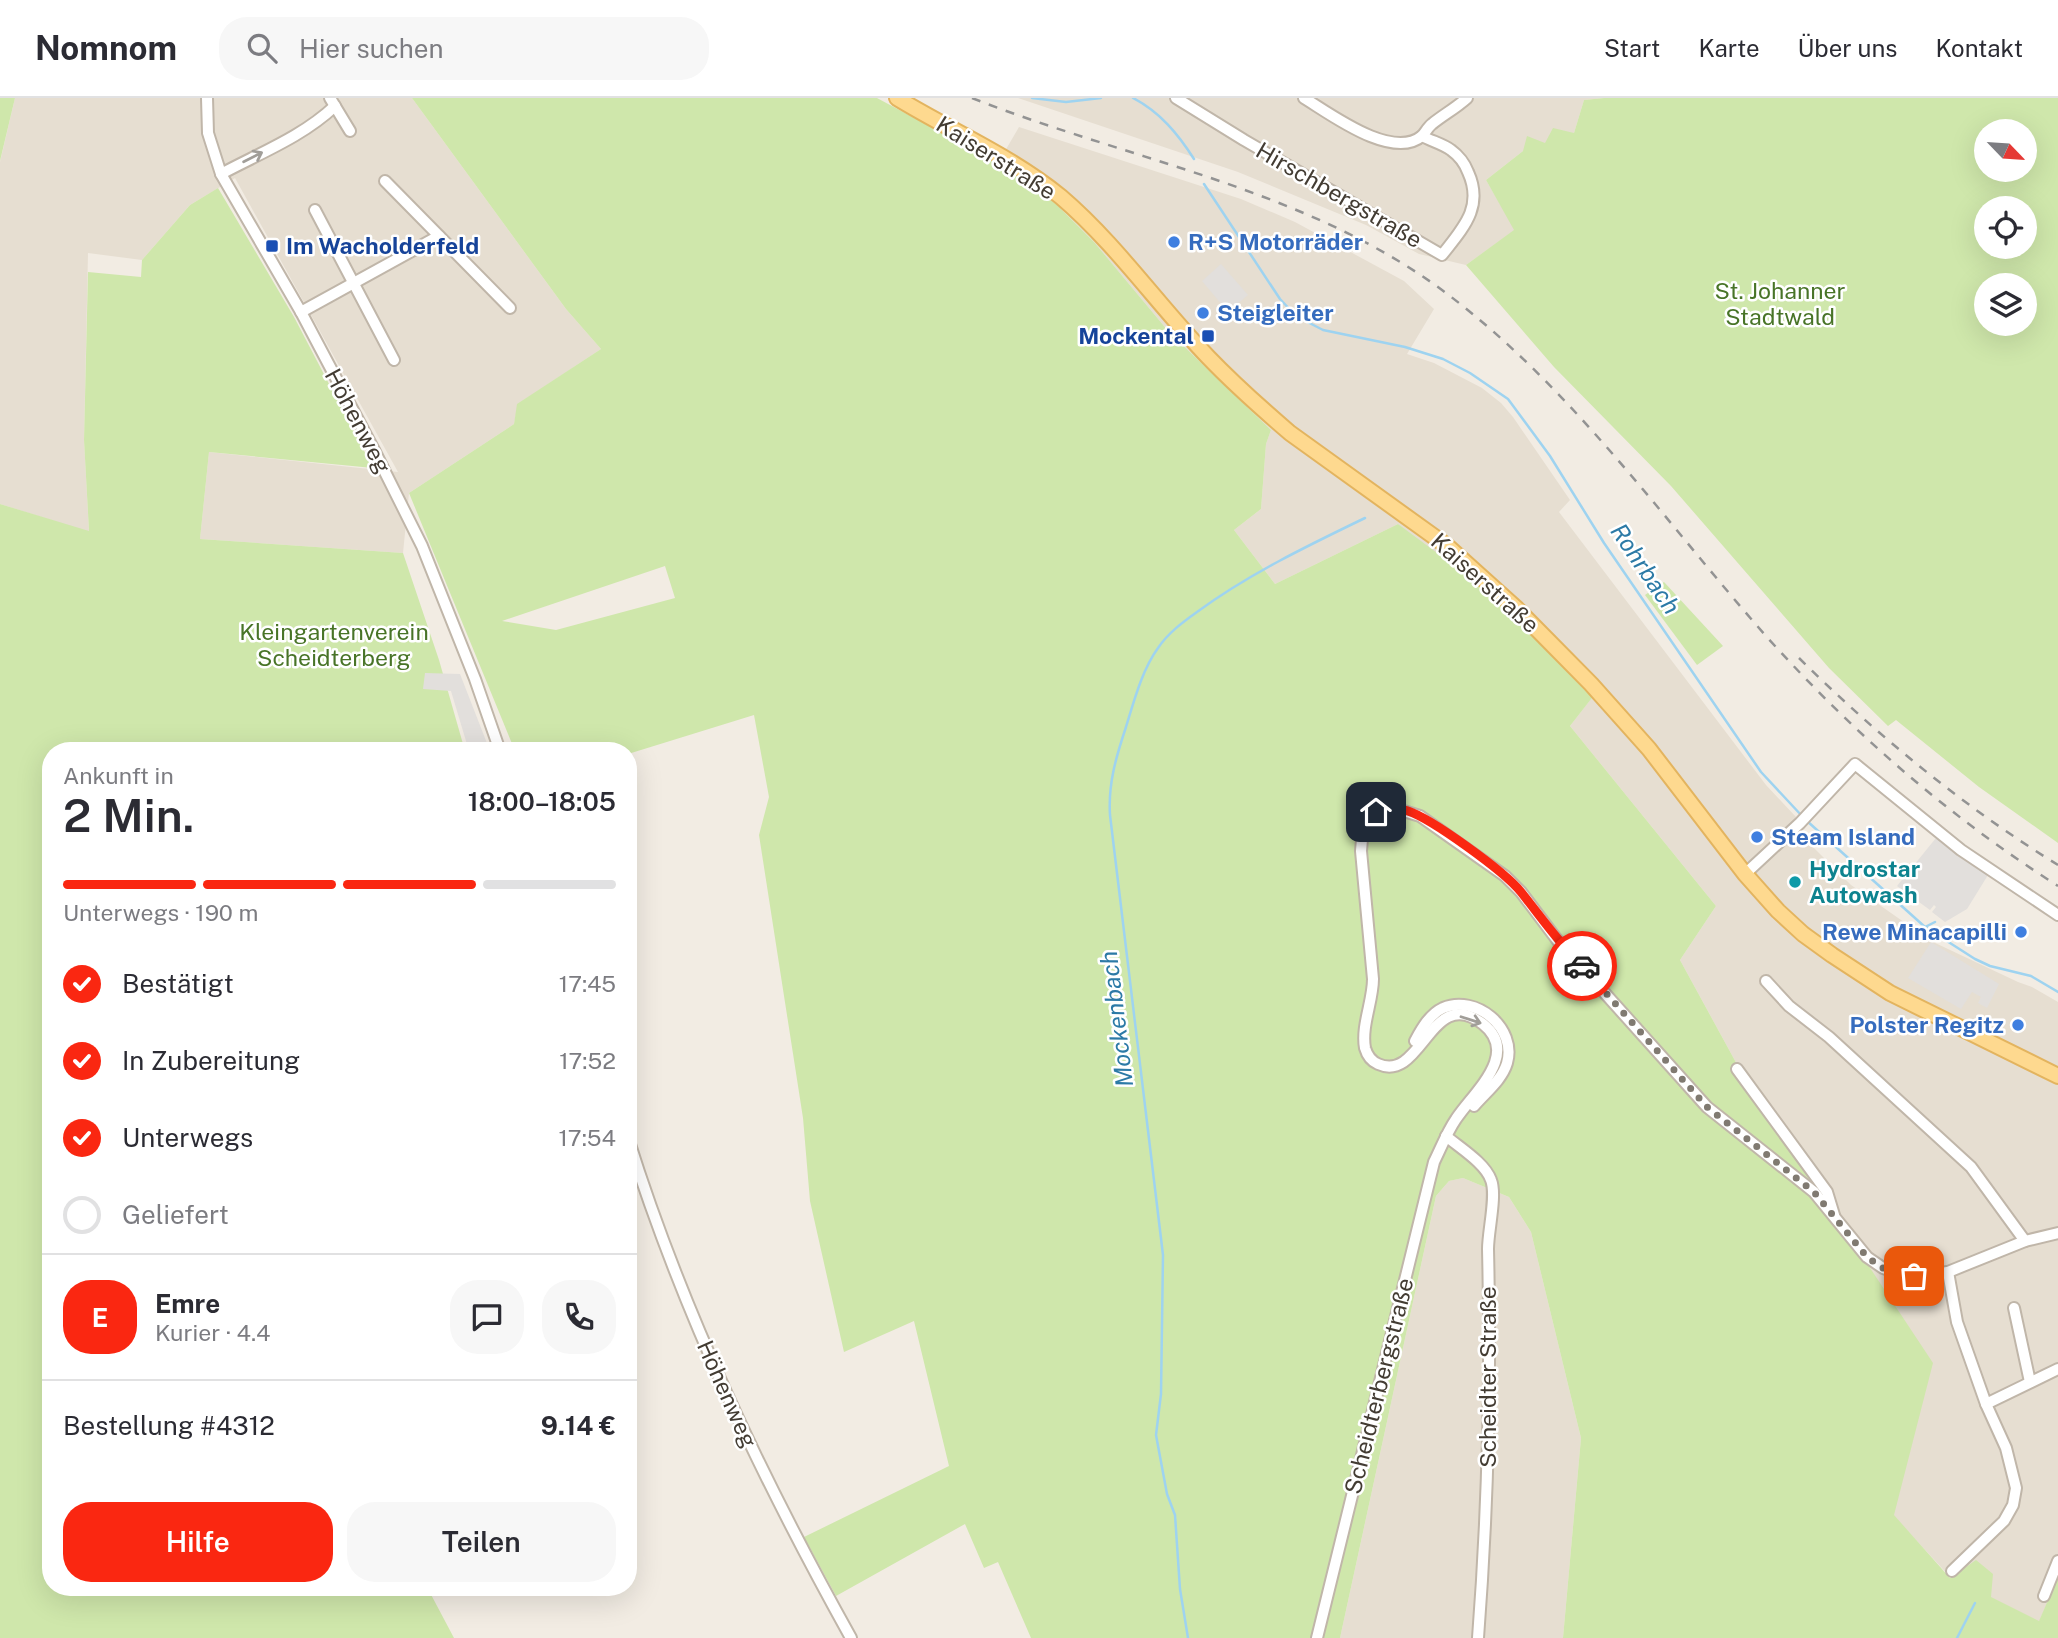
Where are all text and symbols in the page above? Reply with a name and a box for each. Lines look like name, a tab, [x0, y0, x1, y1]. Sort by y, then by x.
search box	[219, 17, 709, 80]
text: Nomnom	[35, 29, 177, 67]
icon: search	[243, 29, 281, 67]
text: Hier suchen	[299, 33, 444, 64]
text: Start	[1604, 34, 1660, 62]
text: Karte	[1698, 34, 1760, 62]
text: Über uns	[1798, 34, 1897, 62]
text: Kontakt	[1935, 34, 2023, 62]
street label: Kaiserstraße	[932, 110, 1061, 205]
north arrow	[1974, 119, 2037, 182]
map controls	[1974, 119, 2037, 336]
street label: Hirschbergstraße	[1251, 136, 1427, 253]
one-way arrow	[242, 150, 263, 164]
button: locate	[1974, 196, 2037, 259]
place label: R+S Motorräder	[1188, 228, 1363, 255]
place label: Im Wacholderfeld	[286, 232, 479, 259]
marker: R+S Motorräder	[1166, 234, 1182, 250]
marker: Im Wacholderfeld	[264, 238, 280, 254]
button: layers	[1974, 273, 2037, 336]
park label: St. Johanner Stadtwald	[1715, 277, 1845, 330]
place label: Steigleiter	[1217, 299, 1334, 326]
marker: Steigleiter	[1195, 305, 1211, 321]
place label: Mockental	[1078, 322, 1194, 349]
marker: Mockental	[1200, 328, 1216, 344]
street label: Höhenweg	[320, 364, 397, 478]
water label: Rohrbach	[1605, 518, 1686, 619]
street label: Kaiserstraße	[1426, 527, 1545, 638]
park label: Kleingartenverein Scheidterberg	[239, 618, 429, 671]
text: Ankunft in	[63, 762, 174, 789]
pin	[1346, 782, 1406, 842]
text: 18:00–18:05	[468, 786, 616, 817]
text: 2 Min.	[63, 788, 194, 842]
icon: home	[1357, 793, 1395, 831]
place label: Steam Island	[1771, 823, 1915, 850]
marker: Steam Island	[1749, 829, 1765, 845]
place label: Hydrostar Autowash	[1809, 855, 1920, 908]
marker: Hydrostar Autowash	[1787, 874, 1803, 890]
text: Unterwegs · 190 m	[63, 899, 258, 926]
place label: Rewe Minacapilli	[1822, 918, 2007, 945]
marker: Rewe Minacapilli	[2013, 924, 2029, 940]
courier	[1547, 931, 1617, 1001]
icon: car	[1563, 947, 1601, 985]
water label: Mockenbach	[1094, 949, 1138, 1089]
icon: check	[63, 965, 101, 1003]
text: Bestätigt	[122, 968, 234, 999]
text: 17:45	[559, 970, 616, 997]
place label: Polster Regitz	[1849, 1011, 2004, 1038]
one-way arrow	[1460, 1014, 1482, 1027]
marker: Polster Regitz	[2010, 1017, 2026, 1033]
icon: check	[63, 1042, 101, 1080]
text: In Zubereitung	[122, 1045, 300, 1076]
text: 17:52	[559, 1047, 616, 1074]
icon: check	[63, 1119, 101, 1157]
text: Unterwegs	[122, 1122, 253, 1153]
text: 17:54	[558, 1124, 616, 1151]
text: Geliefert	[122, 1199, 229, 1230]
pin	[1884, 1246, 1944, 1306]
icon: bag	[1895, 1257, 1933, 1295]
street label: Scheidterbergstraße	[1339, 1275, 1418, 1497]
button: chat	[450, 1280, 524, 1354]
button: phone	[542, 1280, 616, 1354]
street label: Scheidter Straße	[1474, 1286, 1501, 1468]
text: Emre	[155, 1288, 220, 1319]
text: E	[92, 1302, 108, 1333]
text: Kurier · 4.4	[155, 1319, 270, 1346]
street label: Höhenweg	[692, 1336, 763, 1452]
text: Bestellung #4312	[63, 1410, 275, 1441]
text: 9.14 €	[541, 1410, 616, 1441]
button: Hilfe	[63, 1502, 333, 1582]
button: Teilen	[347, 1502, 616, 1582]

